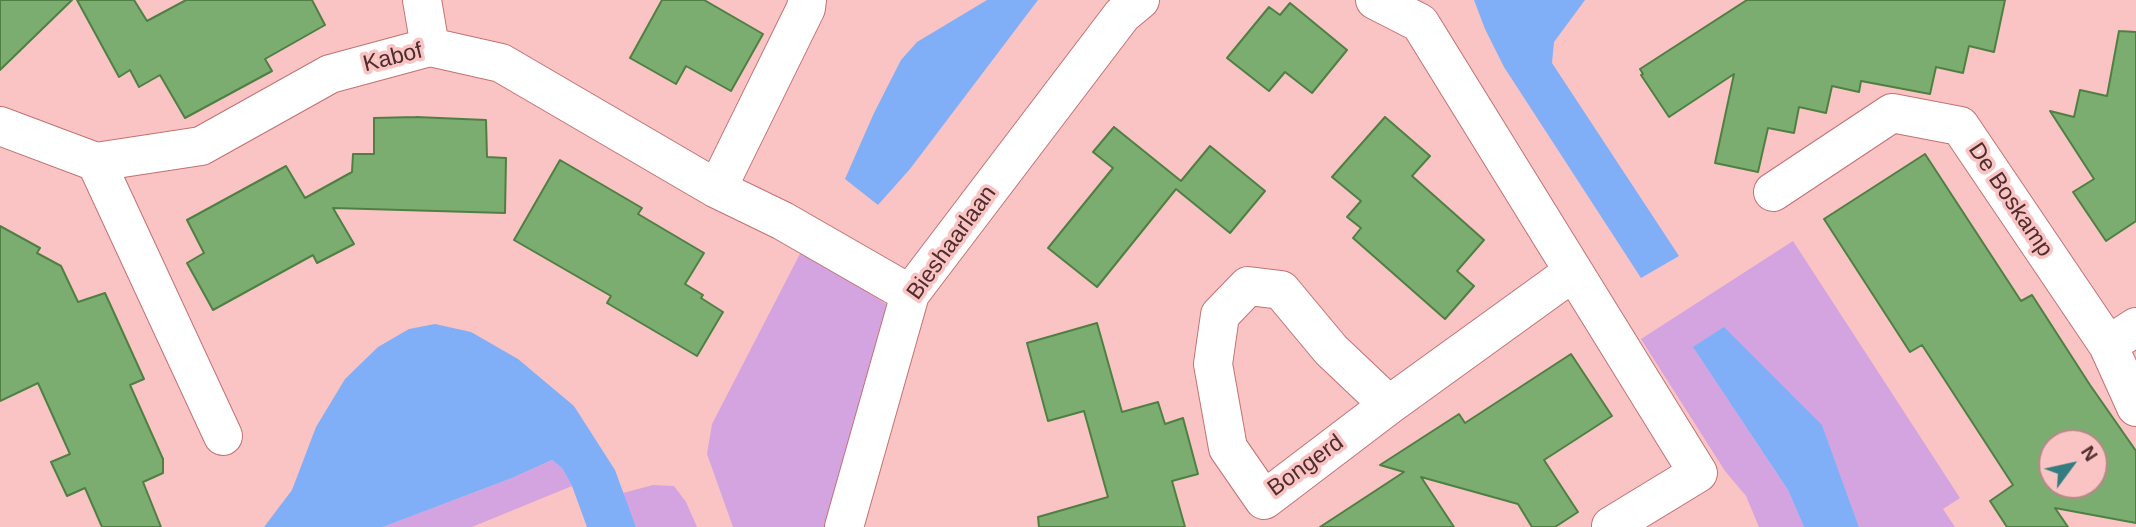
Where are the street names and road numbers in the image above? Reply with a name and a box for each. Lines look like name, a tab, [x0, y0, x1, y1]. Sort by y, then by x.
street label: Kabof	[361, 37, 425, 79]
street label: De Boskamp	[1962, 138, 2058, 262]
street label: Bieshaarlaan	[901, 181, 1003, 305]
street label: Bongerd	[1263, 429, 1349, 503]

